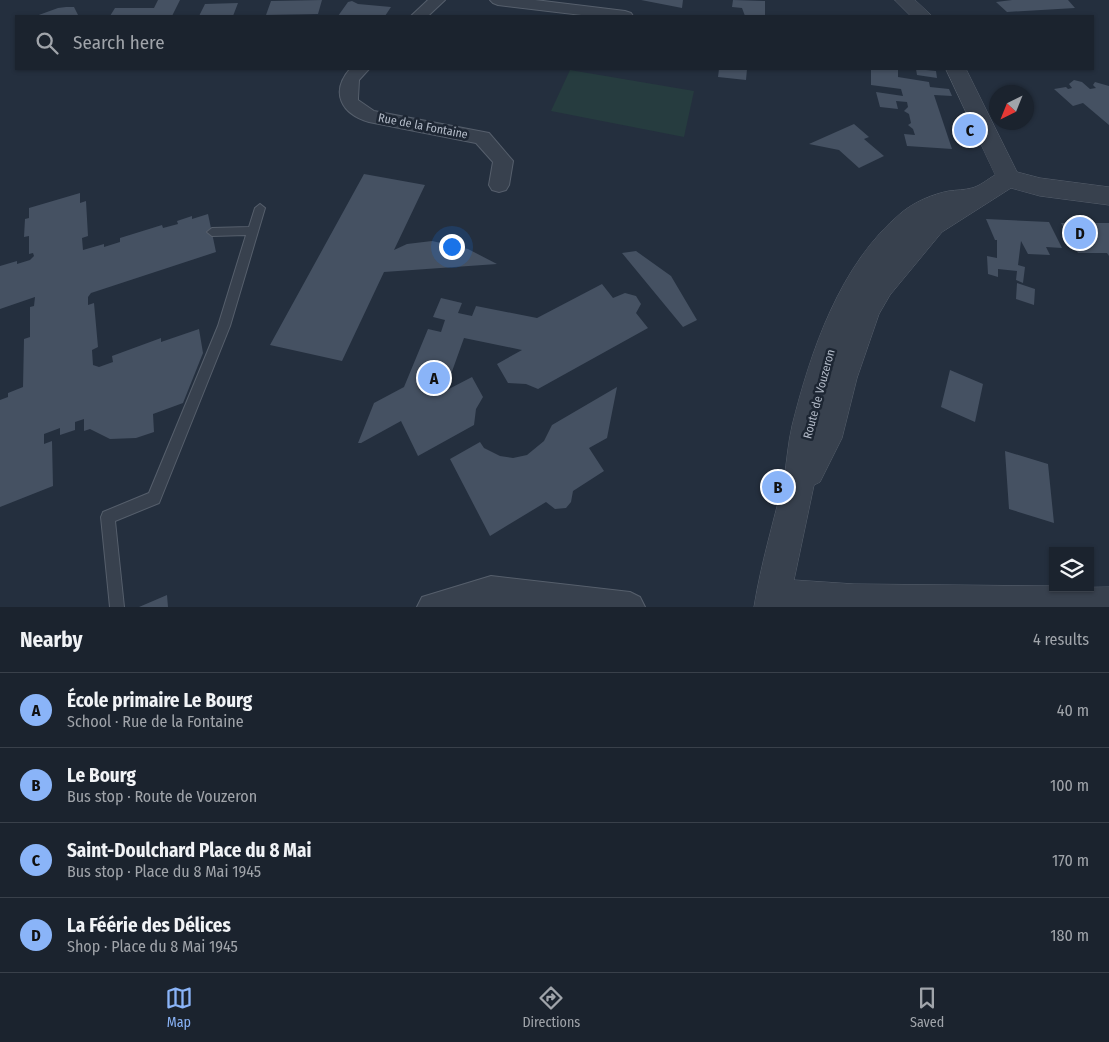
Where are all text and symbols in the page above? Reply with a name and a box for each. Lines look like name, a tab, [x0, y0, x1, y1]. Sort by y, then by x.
search box	[15, 15, 1094, 70]
icon: search	[33, 29, 61, 57]
text: Search here	[73, 31, 165, 54]
north arrow	[989, 85, 1034, 130]
street label: Rue de la Fontaine	[377, 110, 469, 142]
pin: C	[954, 111, 986, 149]
pin: D	[1064, 214, 1096, 252]
your location	[439, 234, 465, 260]
street label: Route de Vouzeron	[800, 348, 838, 440]
pin: A	[418, 359, 450, 397]
pin: B	[762, 468, 794, 506]
map controls	[1049, 547, 1094, 592]
button: layers	[1049, 547, 1094, 592]
text: Nearby	[20, 627, 82, 653]
text: 4 results	[1033, 630, 1089, 649]
text: École primaire Le Bourg	[67, 689, 252, 712]
text: A	[32, 701, 40, 720]
text: 40 m	[1057, 701, 1089, 720]
text: School · Rue de la Fontaine	[67, 712, 244, 731]
text: Le Bourg	[67, 764, 136, 787]
text: B	[32, 776, 40, 795]
text: 100 m	[1050, 776, 1089, 795]
text: Bus stop · Route de Vouzeron	[67, 787, 257, 806]
text: Saint-Doulchard Place du 8 Mai	[67, 839, 311, 862]
text: C	[32, 851, 40, 870]
text: 170 m	[1052, 851, 1089, 870]
text: Bus stop · Place du 8 Mai 1945	[67, 862, 261, 881]
text: La Féérie des Délices	[67, 914, 231, 937]
text: D	[31, 926, 41, 945]
text: 180 m	[1050, 926, 1089, 945]
text: Shop · Place du 8 Mai 1945	[67, 937, 238, 956]
tab: Map	[165, 984, 193, 1031]
tab: Directions	[522, 984, 580, 1031]
tab: Saved	[910, 984, 944, 1031]

